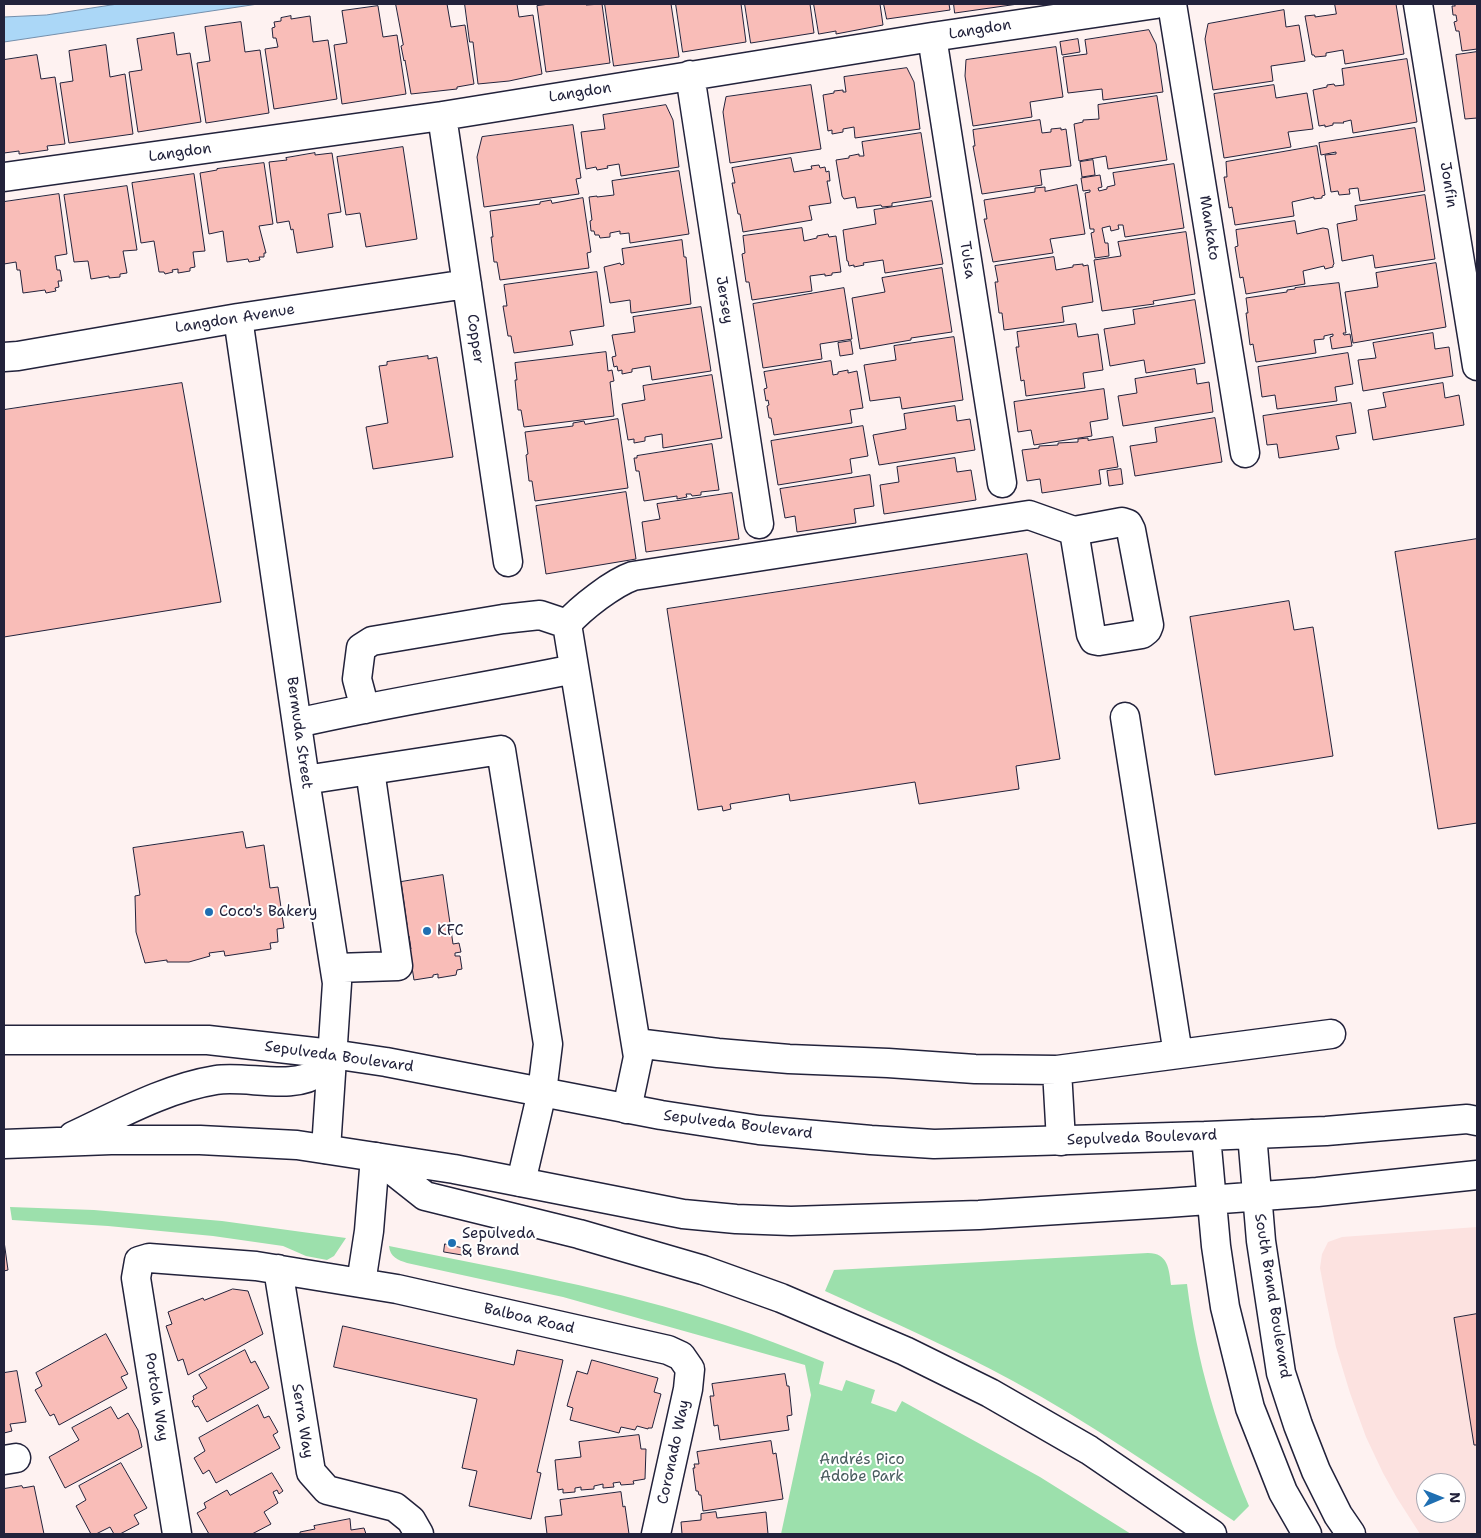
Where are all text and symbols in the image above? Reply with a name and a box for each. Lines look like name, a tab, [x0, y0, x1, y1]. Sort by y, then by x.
street label: Langdon	[947, 16, 1013, 44]
street label: Langdon	[547, 79, 613, 107]
street label: Langdon	[148, 140, 212, 166]
street label: Jonfin	[1436, 161, 1460, 209]
street label: Mankato	[1195, 194, 1223, 262]
street label: Tulsa	[955, 240, 979, 280]
street label: Jersey	[711, 275, 737, 325]
street label: Langdon Avenue	[174, 301, 296, 337]
street label: Copper	[463, 313, 487, 365]
street label: Bermuda Street	[282, 676, 316, 790]
place label: Coco's Bakery	[219, 903, 317, 921]
marker: Coco's Bakery	[203, 906, 215, 918]
place label: KFC	[437, 922, 464, 940]
marker: KFC	[421, 925, 433, 937]
street label: Sepulveda Boulevard	[263, 1038, 415, 1076]
street label: Sepulveda Boulevard	[662, 1107, 814, 1143]
street label: Sepulveda Boulevard	[1067, 1126, 1217, 1150]
street label: South Brand Boulevard	[1250, 1212, 1294, 1380]
place label: Sepulveda & Brand	[462, 1225, 535, 1260]
marker: Sepulveda & Brand	[446, 1237, 458, 1249]
street label: Balboa Road	[482, 1300, 576, 1338]
street label: Portola Way	[140, 1352, 172, 1442]
street label: Serra Way	[287, 1383, 317, 1459]
street label: Coronado Way	[654, 1398, 694, 1506]
park label: Andrés Pico Adobe Park	[819, 1451, 905, 1486]
north arrow	[1416, 1473, 1466, 1523]
text: N	[1446, 1492, 1464, 1503]

